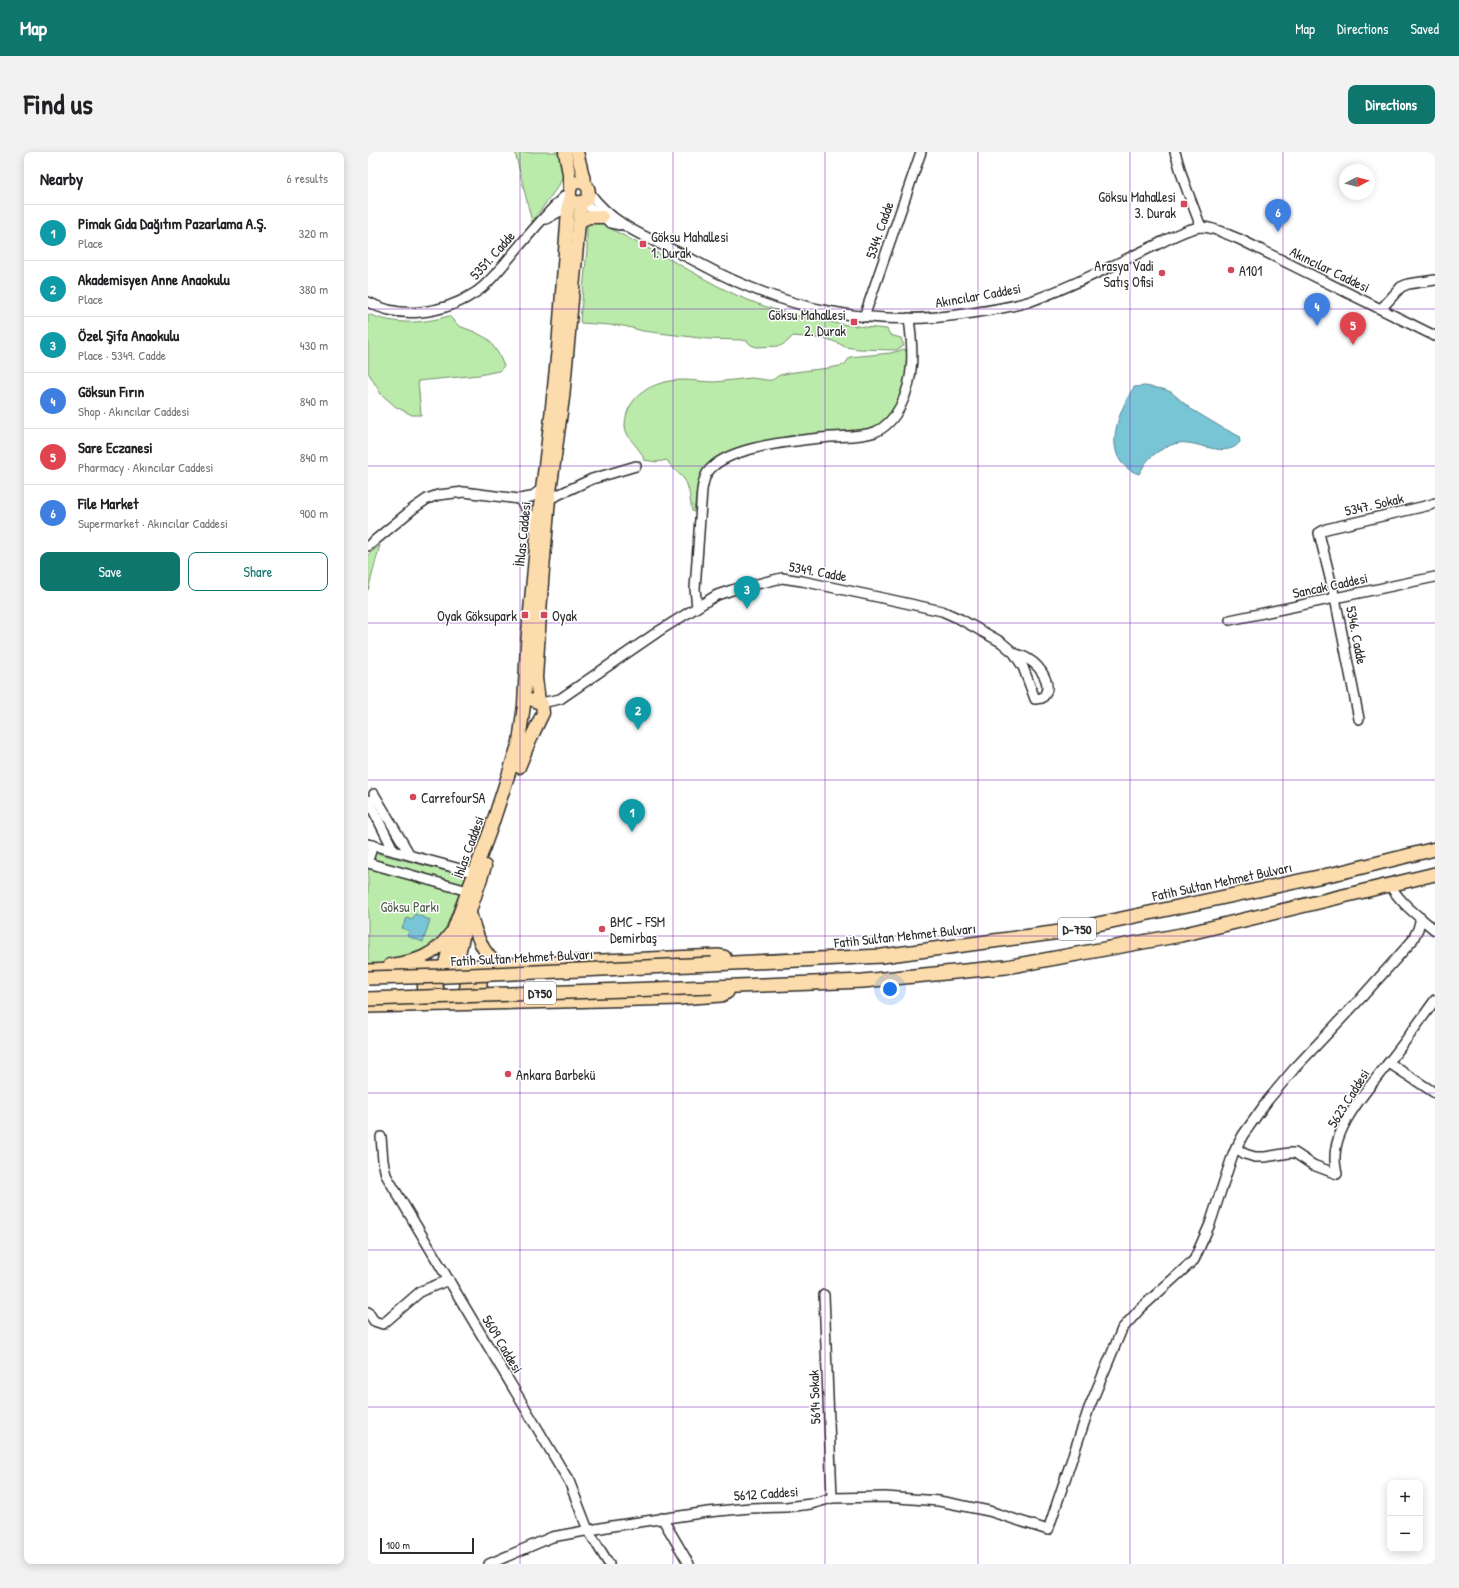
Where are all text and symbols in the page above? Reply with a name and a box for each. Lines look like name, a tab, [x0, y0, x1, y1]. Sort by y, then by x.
text: Map	[20, 15, 47, 41]
text: Map	[1295, 19, 1315, 38]
text: Directions	[1337, 19, 1388, 38]
text: Saved	[1410, 19, 1439, 38]
text: Find us	[24, 85, 93, 123]
button: Directions	[1348, 85, 1435, 124]
north arrow	[1339, 164, 1375, 200]
text: Nearby	[40, 167, 83, 190]
text: 6 results	[287, 169, 328, 187]
place label: Göksu Mahallesi 3. Durak	[1098, 187, 1176, 222]
street label: 5344. Cadde	[860, 199, 898, 261]
marker: Göksu Mahallesi 3. Durak	[1179, 199, 1189, 209]
pin: 6	[1265, 199, 1291, 232]
text: Pimak Gıda Dağıtım Pazarlama A.Ş.	[78, 213, 266, 234]
text: 1	[51, 224, 55, 242]
text: 320 m	[298, 224, 328, 242]
street label: 5351. Cadde	[465, 226, 519, 283]
place label: Göksu Mahallesi 1. Durak	[651, 227, 729, 262]
text: Place	[78, 234, 103, 252]
marker: Göksu Mahallesi 1. Durak	[638, 239, 648, 249]
street label: Akıncılar Caddesi	[1287, 241, 1373, 297]
place label: Arasya Vadi Satış Ofisi	[1094, 256, 1154, 291]
place label: A101	[1239, 261, 1262, 280]
marker: A101	[1226, 265, 1236, 275]
marker: Arasya Vadi Satış Ofisi	[1157, 268, 1167, 278]
text: Akademisyen Anne Anaokulu	[78, 269, 230, 290]
street label: Akıncılar Caddesi	[934, 278, 1022, 312]
text: 2	[50, 280, 56, 298]
text: 380 m	[299, 280, 328, 298]
text: Place	[78, 290, 103, 308]
pin: 4	[1304, 293, 1330, 326]
place label: Göksu Mahallesi 2. Durak	[768, 305, 846, 340]
pin: 5	[1340, 312, 1366, 345]
marker: Göksu Mahallesi 2. Durak	[849, 317, 859, 327]
text: Özel Şifa Anaokulu	[78, 325, 179, 346]
text: 3	[50, 336, 56, 354]
text: 430 m	[300, 336, 328, 354]
text: Place · 5349. Cadde	[78, 346, 166, 364]
text: Göksun Fırın	[78, 381, 144, 402]
text: 4	[51, 392, 55, 410]
text: 840 m	[300, 392, 328, 410]
text: Shop · Akıncılar Caddesi	[78, 402, 189, 420]
text: Sare Eczanesi	[78, 437, 153, 458]
text: 5	[50, 448, 56, 466]
text: 840 m	[300, 448, 328, 466]
text: Pharmacy · Akıncılar Caddesi	[78, 458, 213, 476]
street label: 5347. Sokak	[1343, 488, 1405, 520]
text: File Market	[78, 493, 138, 514]
street label: İhlas Caddesi	[509, 501, 535, 567]
text: 6	[50, 504, 56, 522]
text: 900 m	[300, 504, 328, 522]
text: Supermarket · Akıncılar Caddesi	[78, 514, 228, 532]
button: Save	[40, 552, 180, 591]
button: Share	[188, 552, 328, 591]
street label: 5349. Cadde	[788, 557, 849, 586]
street label: Sancak Caddesi	[1291, 568, 1369, 602]
pin: 3	[734, 576, 760, 609]
street label: 5346. Cadde	[1342, 604, 1372, 666]
place label: Oyak Göksupark	[437, 606, 517, 626]
place label: Oyak	[552, 606, 577, 626]
marker: Oyak Göksupark	[520, 610, 530, 620]
marker: Oyak	[539, 610, 549, 620]
pin: 2	[625, 697, 651, 730]
place label: CarrefourSA	[421, 788, 486, 807]
marker: CarrefourSA	[408, 792, 418, 802]
pin: 1	[619, 799, 645, 832]
street label: İhlas Caddesi	[448, 813, 488, 881]
street label: Fatih Sultan Mehmet Bulvarı	[1149, 857, 1294, 905]
park label: Göksu Parkı	[381, 897, 439, 916]
place label: BMC - FSM Demirbaş	[610, 912, 665, 947]
street label: Fatih Sultan Mehmet Bulvarı	[832, 918, 977, 952]
road number: D-750	[1058, 918, 1096, 940]
marker: BMC - FSM Demirbaş	[597, 924, 607, 934]
street label: Fatih Sultan Mehmet Bulvarı	[449, 944, 594, 970]
your location	[880, 979, 900, 999]
road number: D750	[524, 982, 556, 1004]
place label: Ankara Barbekü	[516, 1065, 596, 1084]
street label: 5623 Caddesi	[1323, 1065, 1373, 1131]
marker: Ankara Barbekü	[503, 1069, 513, 1079]
street label: 5609 Caddesi	[478, 1312, 528, 1376]
street label: 5614 Sokak	[804, 1369, 824, 1424]
map controls	[1387, 1480, 1423, 1552]
button: +	[1387, 1480, 1423, 1516]
street label: 5612 Caddesi	[733, 1481, 799, 1505]
button: −	[1387, 1516, 1423, 1552]
scale bar	[380, 1536, 474, 1555]
text: 100 m	[386, 1538, 410, 1552]

